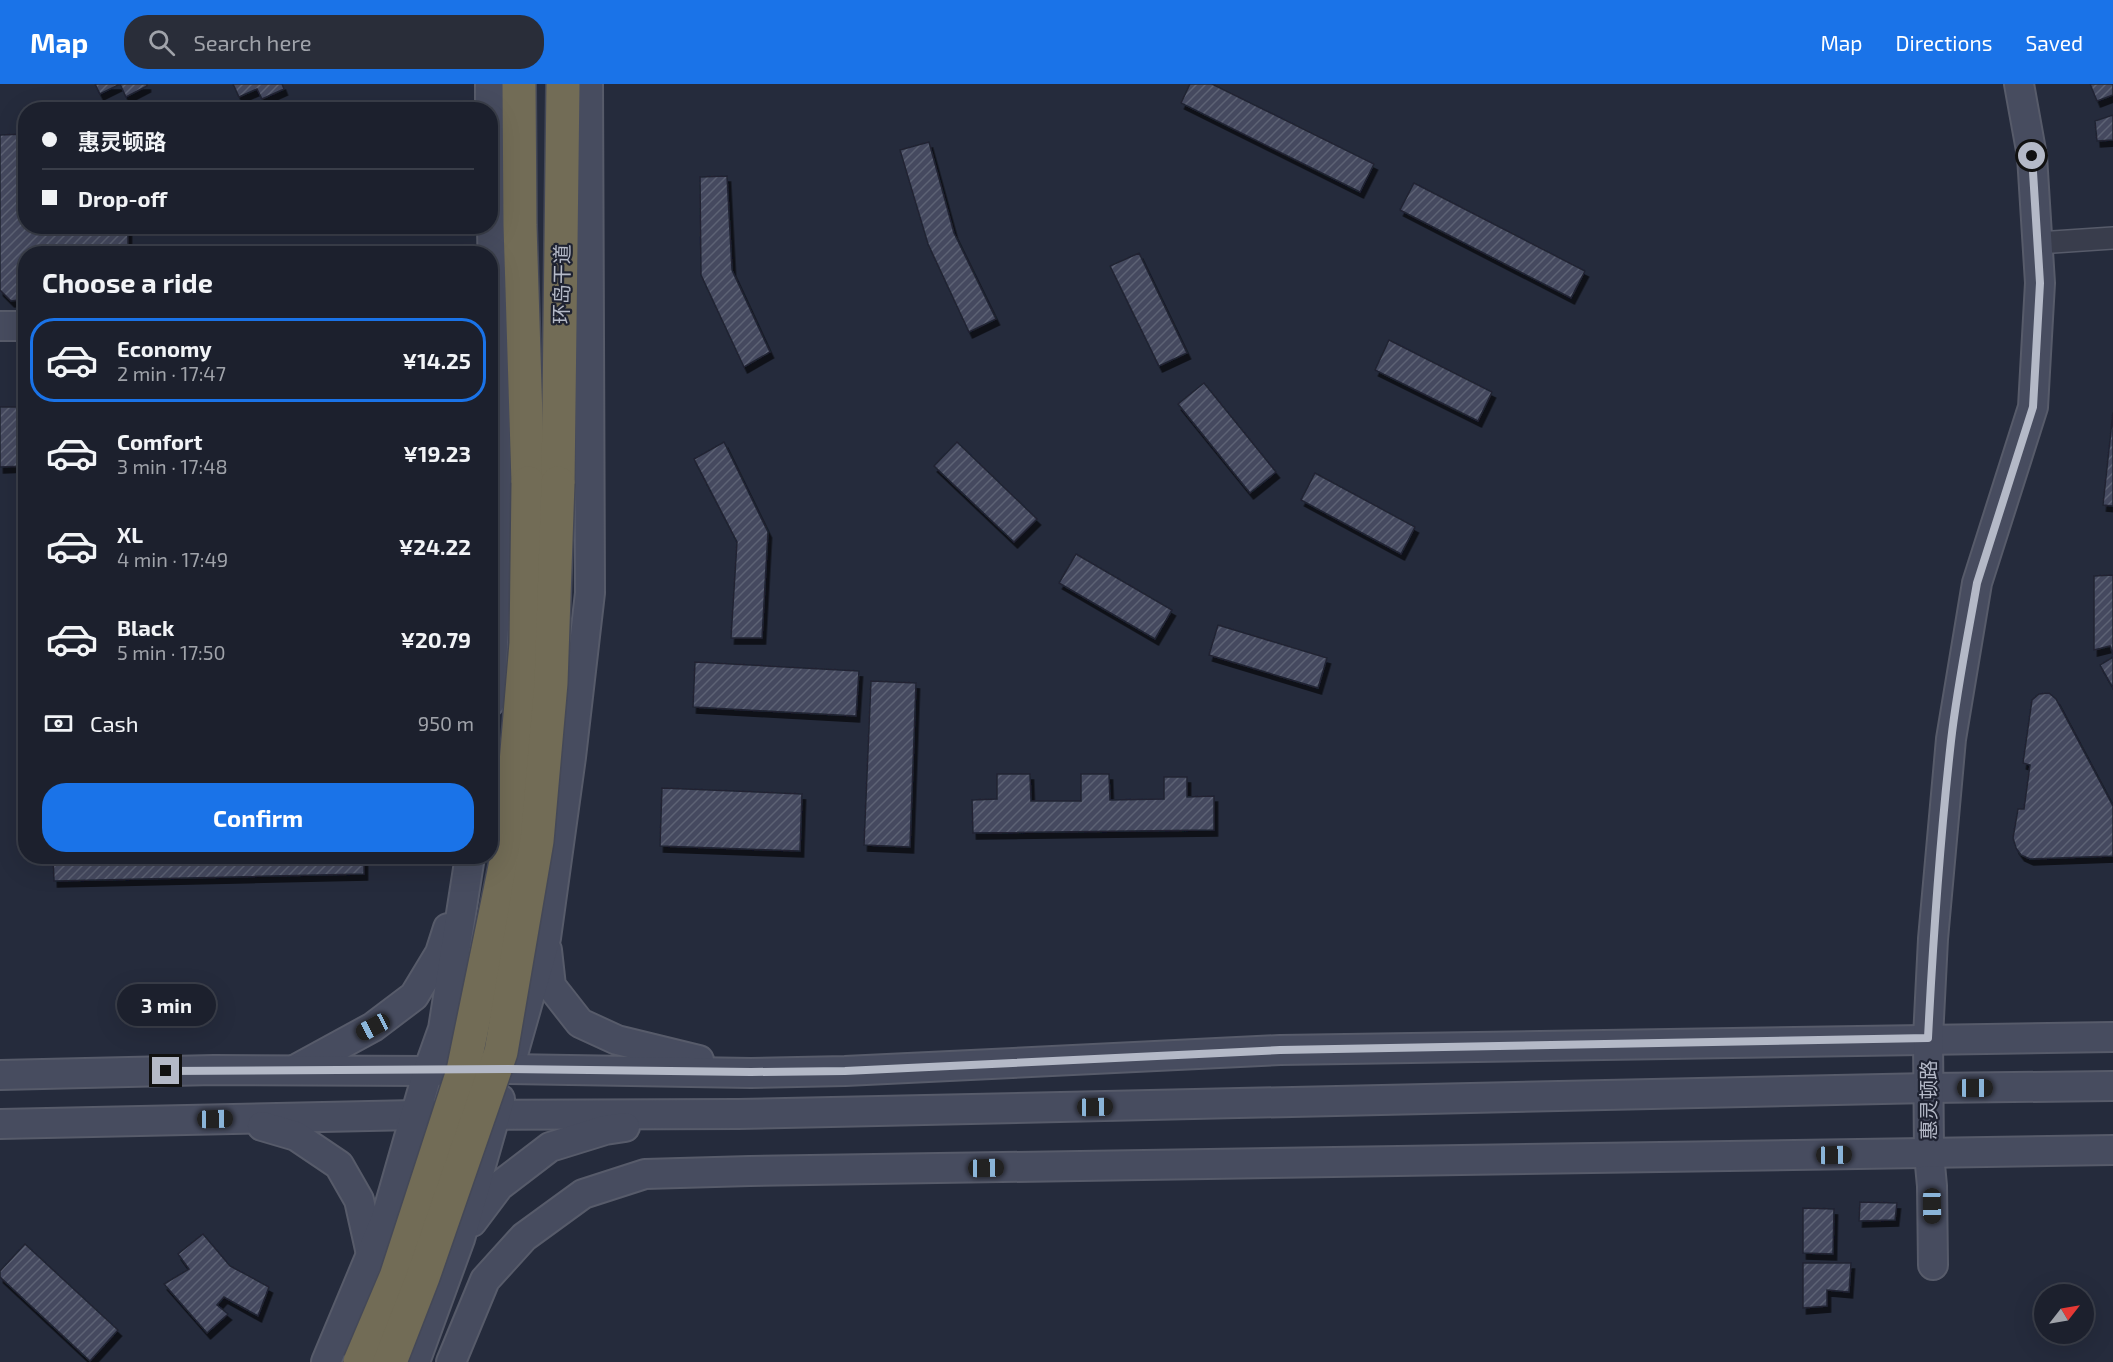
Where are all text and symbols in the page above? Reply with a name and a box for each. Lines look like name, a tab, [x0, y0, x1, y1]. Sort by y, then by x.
search box	[124, 15, 544, 69]
text: Map	[30, 25, 88, 59]
icon: search	[145, 26, 178, 59]
text: Search here	[193, 29, 312, 55]
text: Map	[1820, 30, 1863, 55]
text: Directions	[1896, 30, 1992, 55]
text: Saved	[2025, 30, 2083, 55]
text: 惠灵顿路	[78, 128, 166, 154]
route start	[2018, 142, 2045, 169]
text: Drop-off	[78, 185, 167, 211]
street label: 环岛干道	[548, 244, 574, 324]
text: Choose a ride	[42, 266, 213, 298]
icon: car	[45, 333, 99, 387]
text: Economy	[117, 335, 212, 361]
text: ¥14.25	[403, 347, 471, 373]
text: 2 min · 17:47	[117, 361, 226, 385]
icon: car	[45, 426, 99, 480]
text: Comfort	[117, 428, 202, 454]
text: ¥19.23	[403, 440, 471, 466]
text: 3 min · 17:48	[117, 454, 228, 478]
icon: car	[45, 519, 99, 573]
text: XL	[117, 521, 143, 547]
text: ¥24.22	[399, 533, 471, 559]
text: 4 min · 17:49	[117, 547, 228, 571]
icon: car	[45, 612, 99, 666]
text: Black	[117, 614, 174, 640]
text: ¥20.79	[400, 626, 471, 652]
text: 5 min · 17:50	[117, 640, 226, 664]
icon: cash	[42, 707, 75, 740]
text: Cash	[90, 710, 139, 736]
text: 950 m	[418, 711, 474, 735]
button: Confirm	[42, 783, 474, 852]
callout: 3 min	[116, 984, 216, 1026]
text: 3 min	[141, 993, 192, 1017]
car	[353, 1011, 393, 1043]
route end	[152, 1057, 179, 1084]
street label: 惠灵顿路	[1916, 1060, 1940, 1140]
car	[1957, 1079, 1993, 1097]
car	[1077, 1098, 1113, 1116]
car	[197, 1110, 233, 1128]
car	[1816, 1146, 1852, 1164]
car	[968, 1159, 1004, 1177]
car	[1923, 1188, 1941, 1224]
north arrow	[2034, 1284, 2094, 1344]
map controls	[2034, 1284, 2094, 1344]

